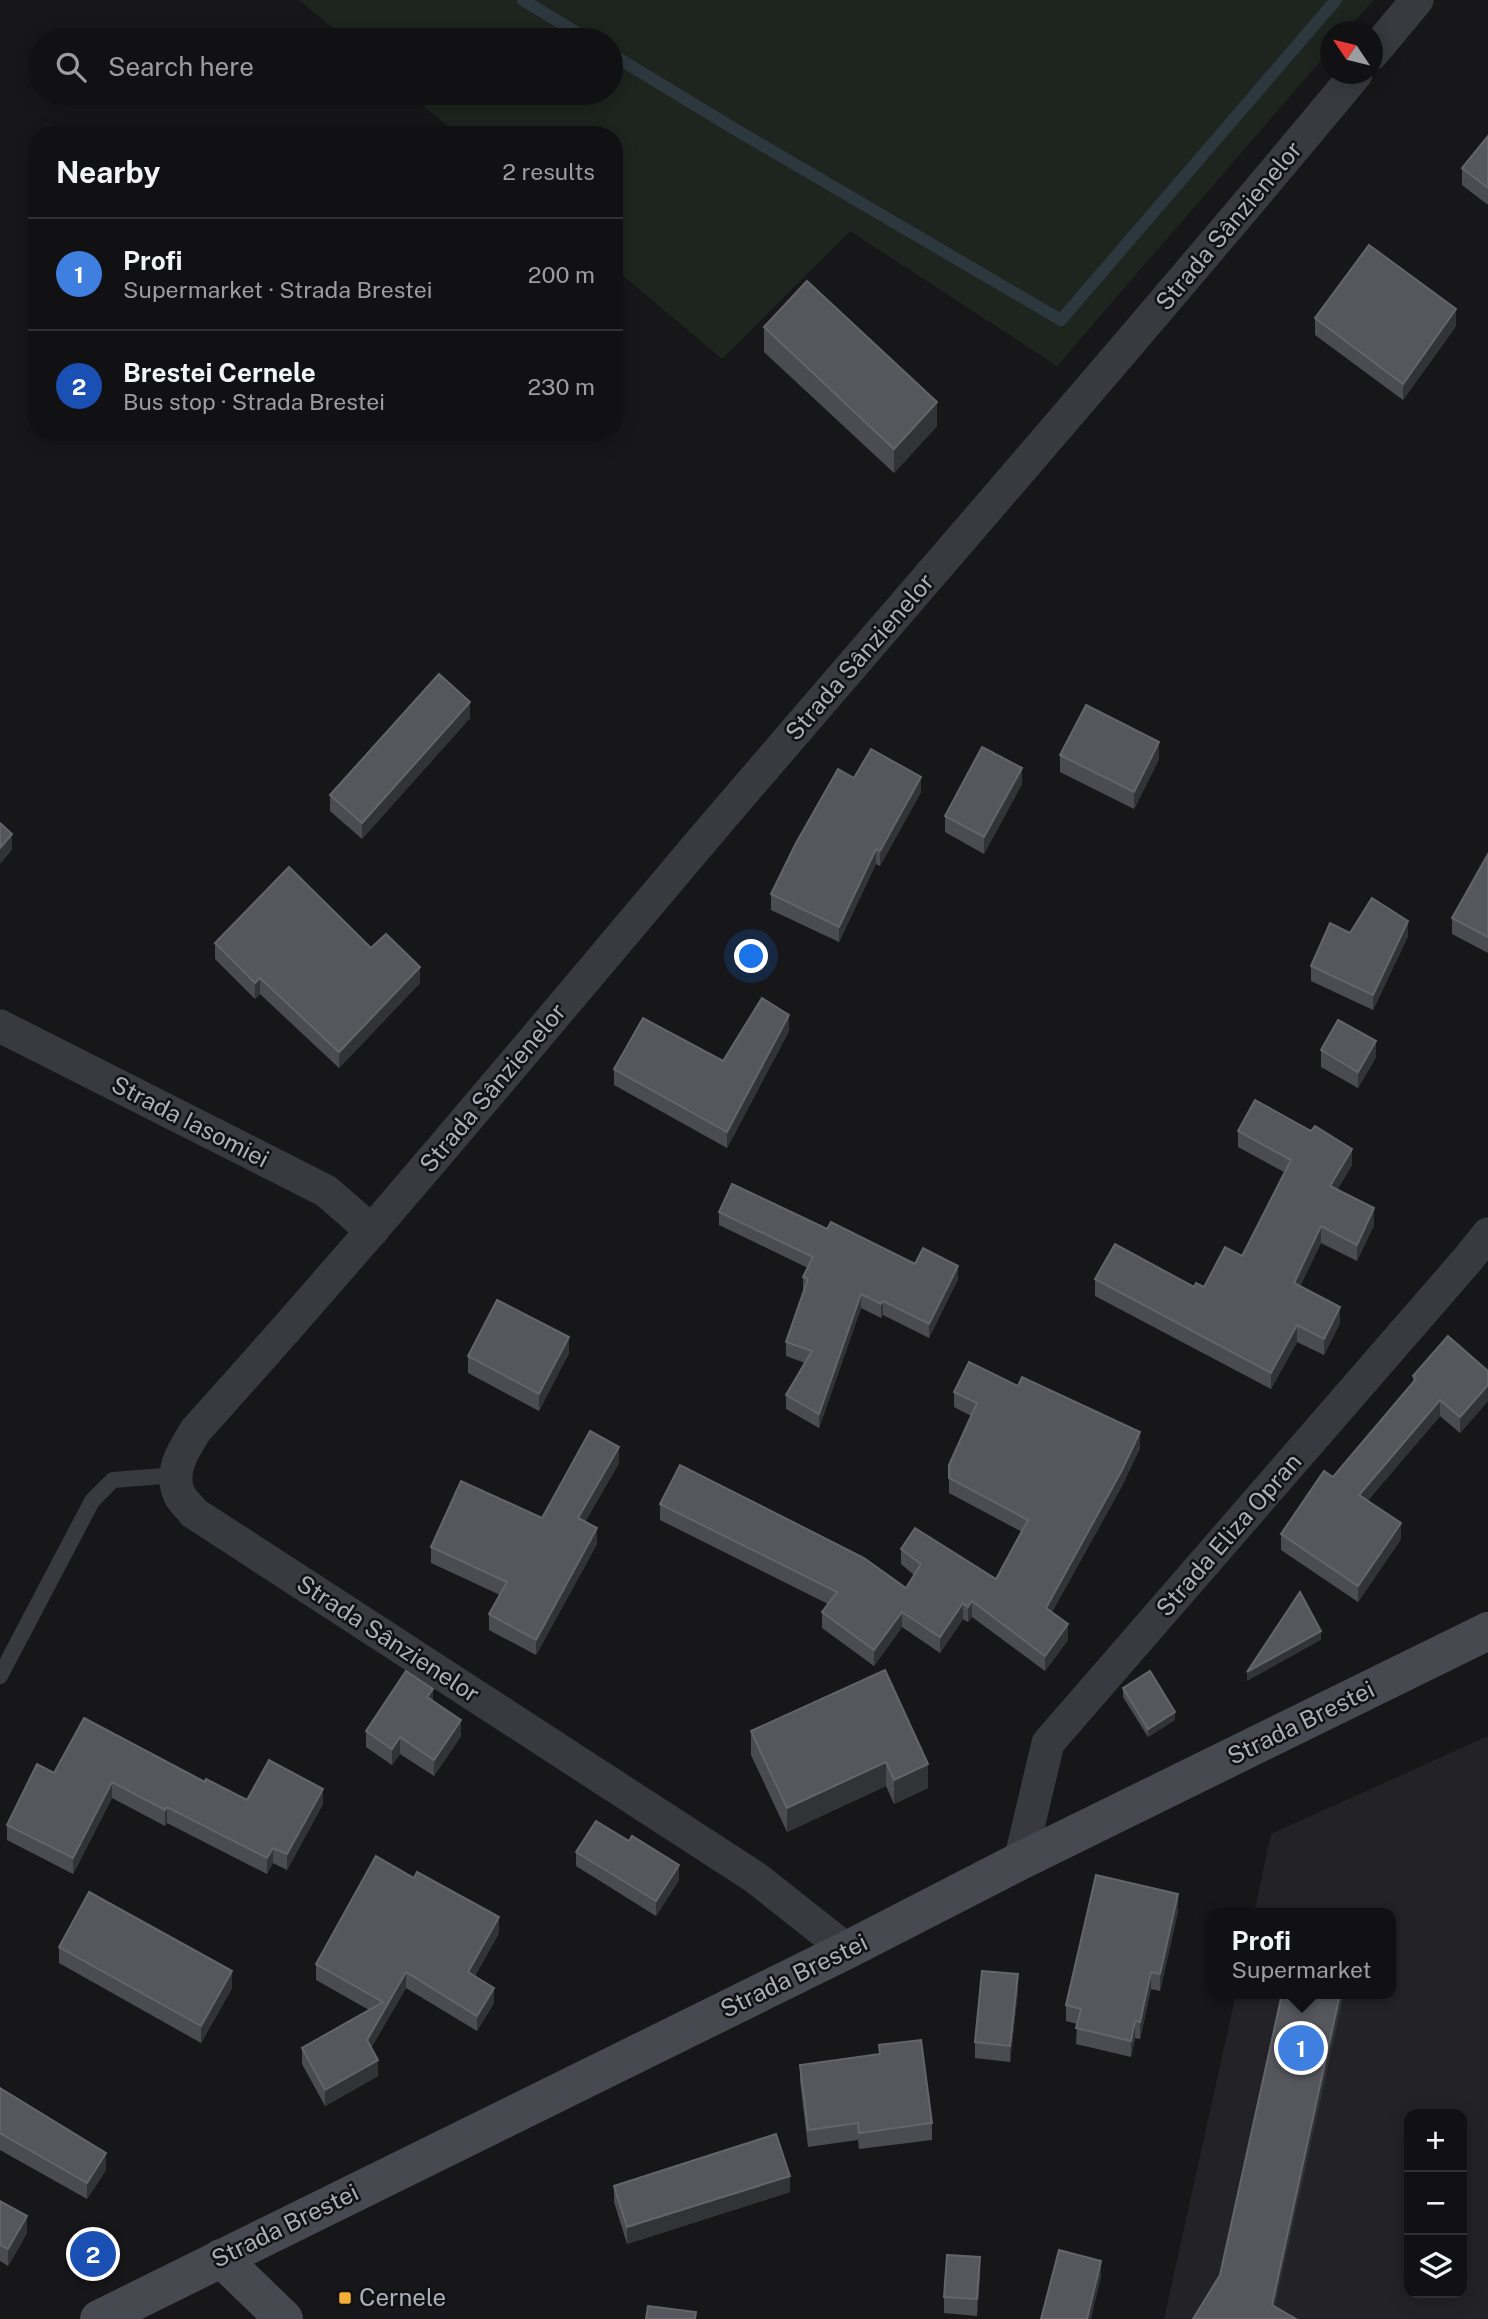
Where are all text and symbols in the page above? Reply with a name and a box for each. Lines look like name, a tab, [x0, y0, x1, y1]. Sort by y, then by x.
north arrow	[1320, 21, 1383, 84]
search box	[28, 28, 623, 105]
icon: search	[52, 48, 90, 86]
text: Search here	[108, 51, 254, 82]
street label: Strada Sânzienelor	[1149, 135, 1307, 315]
text: Nearby	[56, 154, 160, 190]
text: 2 results	[502, 158, 595, 185]
text: Profi	[123, 245, 182, 276]
text: 1	[74, 261, 84, 288]
text: 200 m	[528, 261, 595, 288]
text: Supermarket · Strada Brestei	[123, 276, 432, 303]
text: Brestei Cernele	[123, 357, 316, 388]
text: 2	[72, 373, 86, 400]
text: 230 m	[527, 373, 595, 400]
text: Bus stop · Strada Brestei	[123, 388, 385, 415]
street label: Strada Sânzienelor	[779, 567, 939, 745]
your location	[734, 939, 768, 973]
street label: Strada Sânzienelor	[413, 997, 571, 1177]
street label: Strada Iasomiei	[107, 1069, 274, 1173]
street label: Strada Eliza Opran	[1150, 1447, 1307, 1622]
street label: Strada Sânzienelor	[292, 1569, 485, 1708]
street label: Strada Brestei	[1223, 1674, 1379, 1770]
popup	[1207, 1908, 1396, 1999]
text: Profi	[1231, 1925, 1291, 1956]
street label: Strada Brestei	[716, 1927, 872, 2023]
text: Supermarket	[1231, 1956, 1372, 1983]
pin: 1	[1278, 2022, 1324, 2074]
map controls	[1404, 2109, 1467, 2298]
button: +	[1404, 2109, 1467, 2172]
button: −	[1404, 2172, 1467, 2235]
street label: Strada Brestei	[207, 2177, 363, 2273]
pin: 2	[70, 2228, 116, 2280]
button: layers	[1404, 2235, 1467, 2298]
place label: Cernele	[359, 2283, 446, 2311]
marker: Cernele	[337, 2290, 353, 2306]

